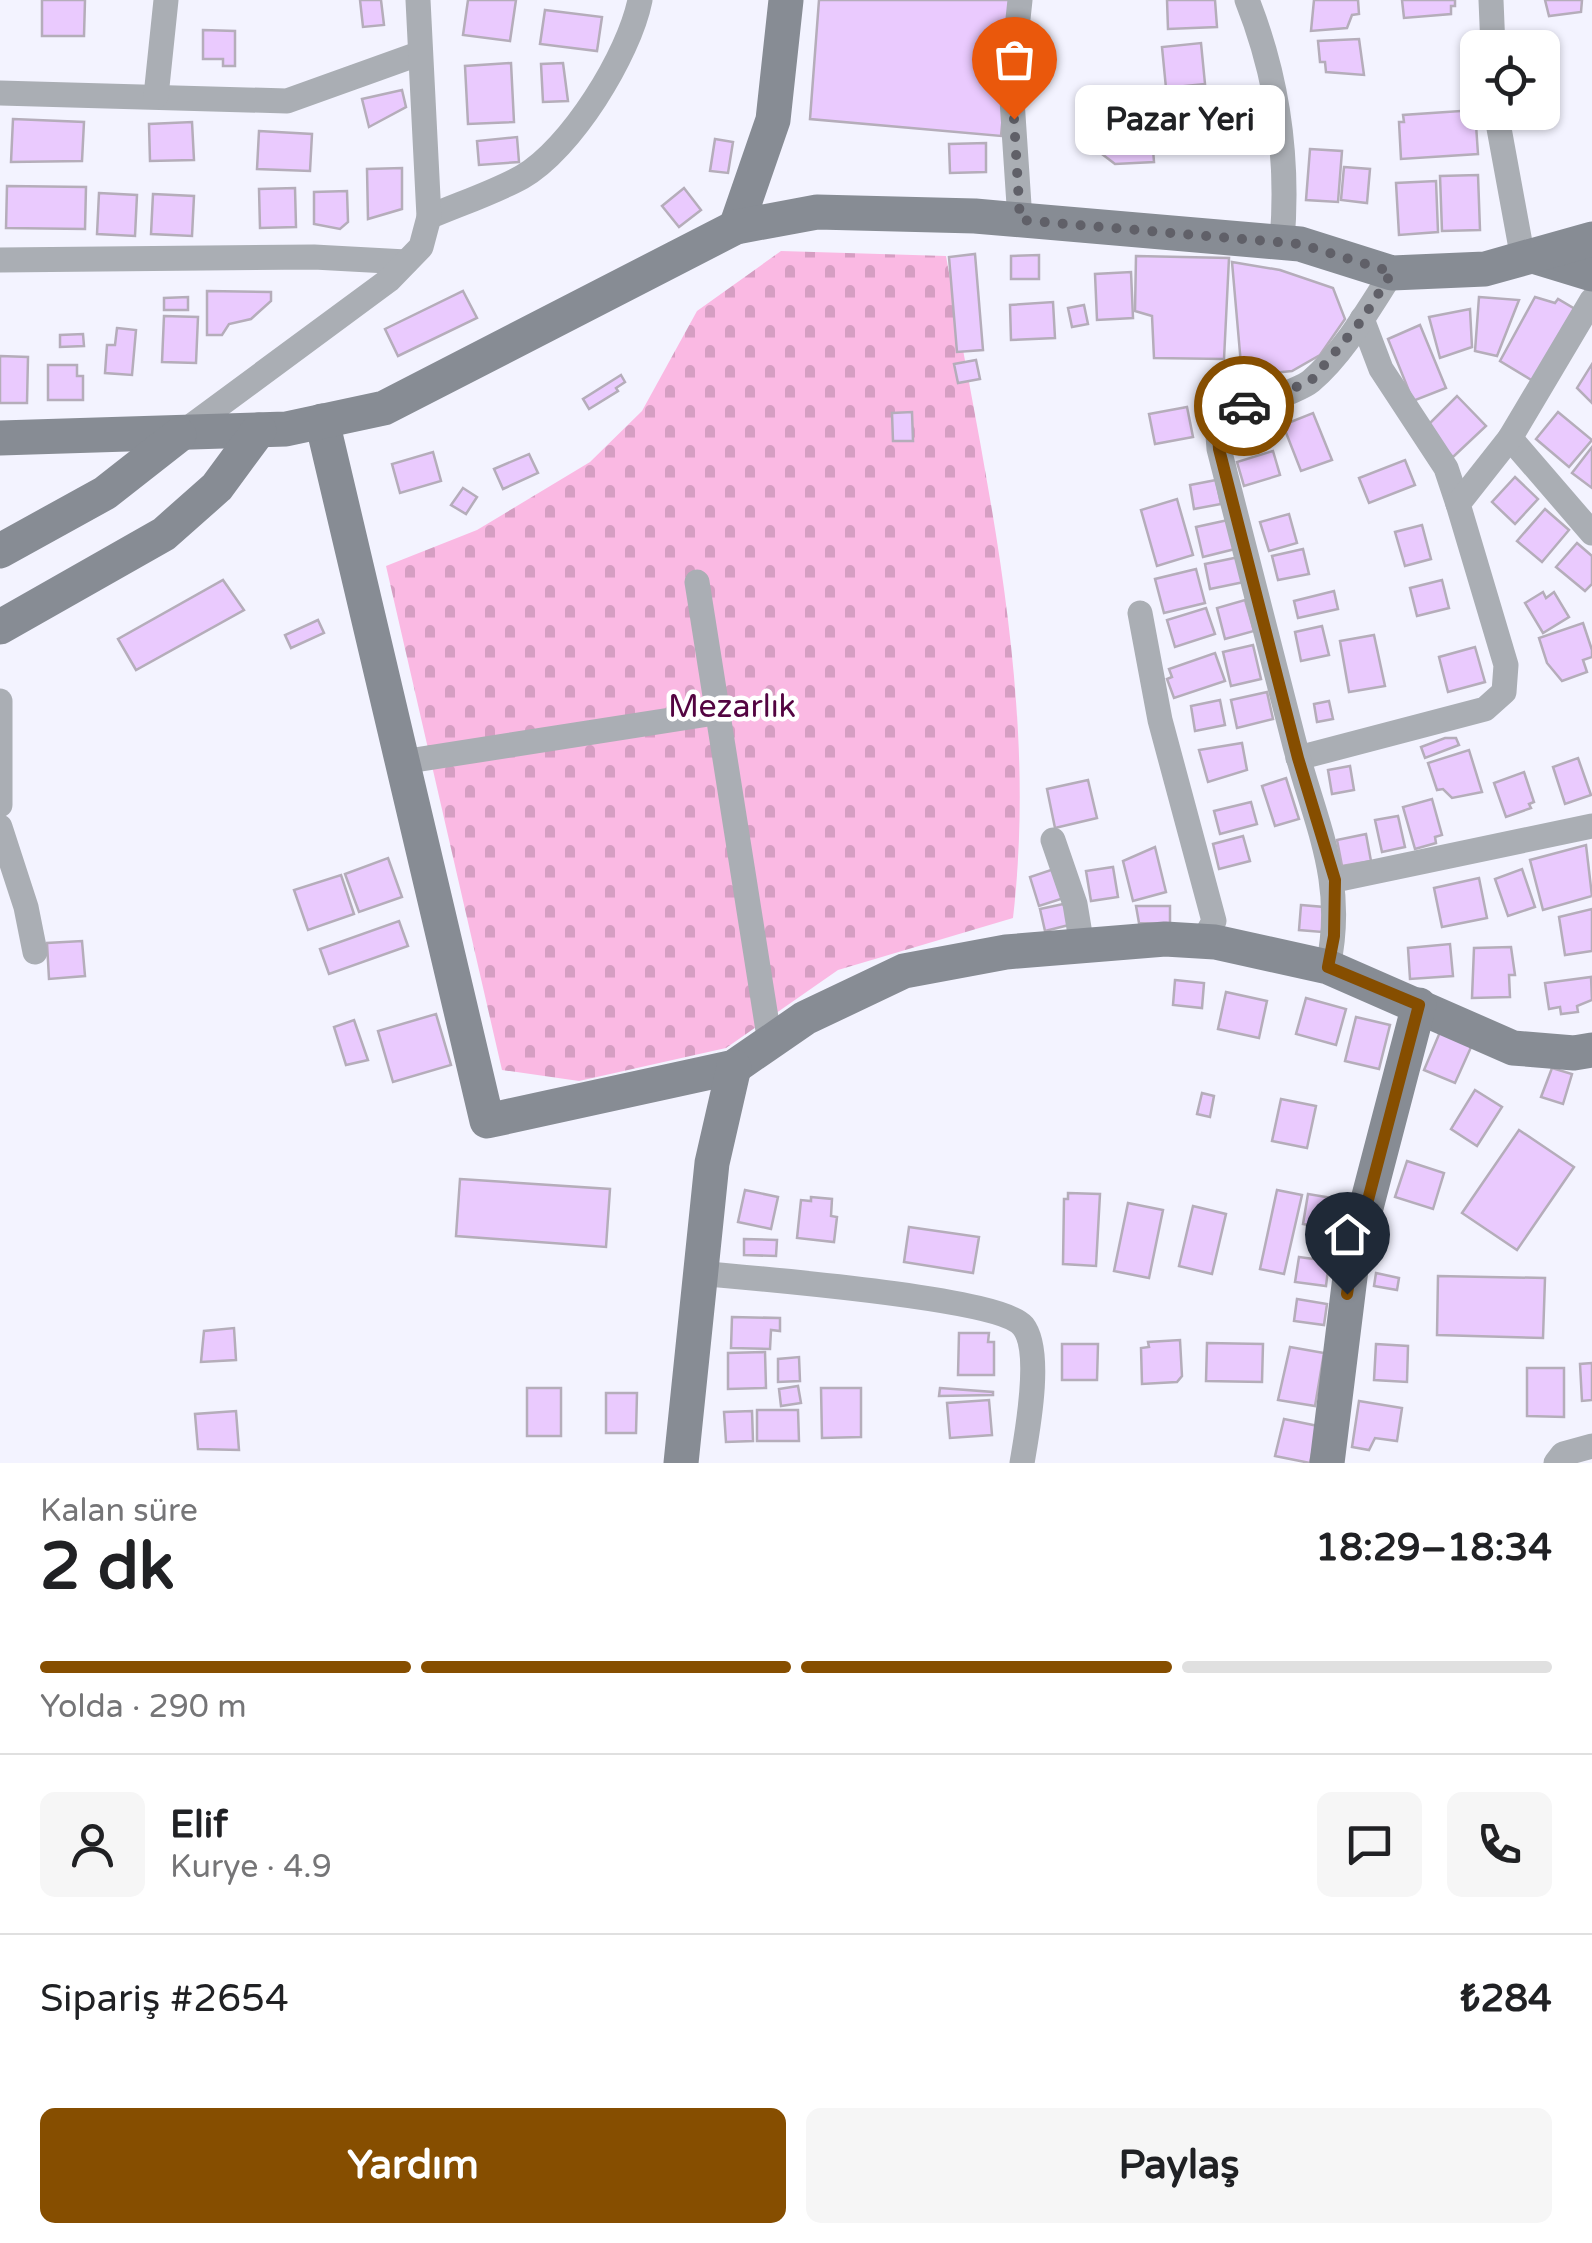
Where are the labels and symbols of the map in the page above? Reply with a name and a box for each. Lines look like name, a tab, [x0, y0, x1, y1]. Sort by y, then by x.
pin	[972, 17, 1057, 120]
callout: Pazar Yeri	[1074, 84, 1284, 154]
courier	[1194, 356, 1294, 456]
park label: Mezarlık	[668, 688, 796, 726]
pin	[1305, 1192, 1390, 1295]

